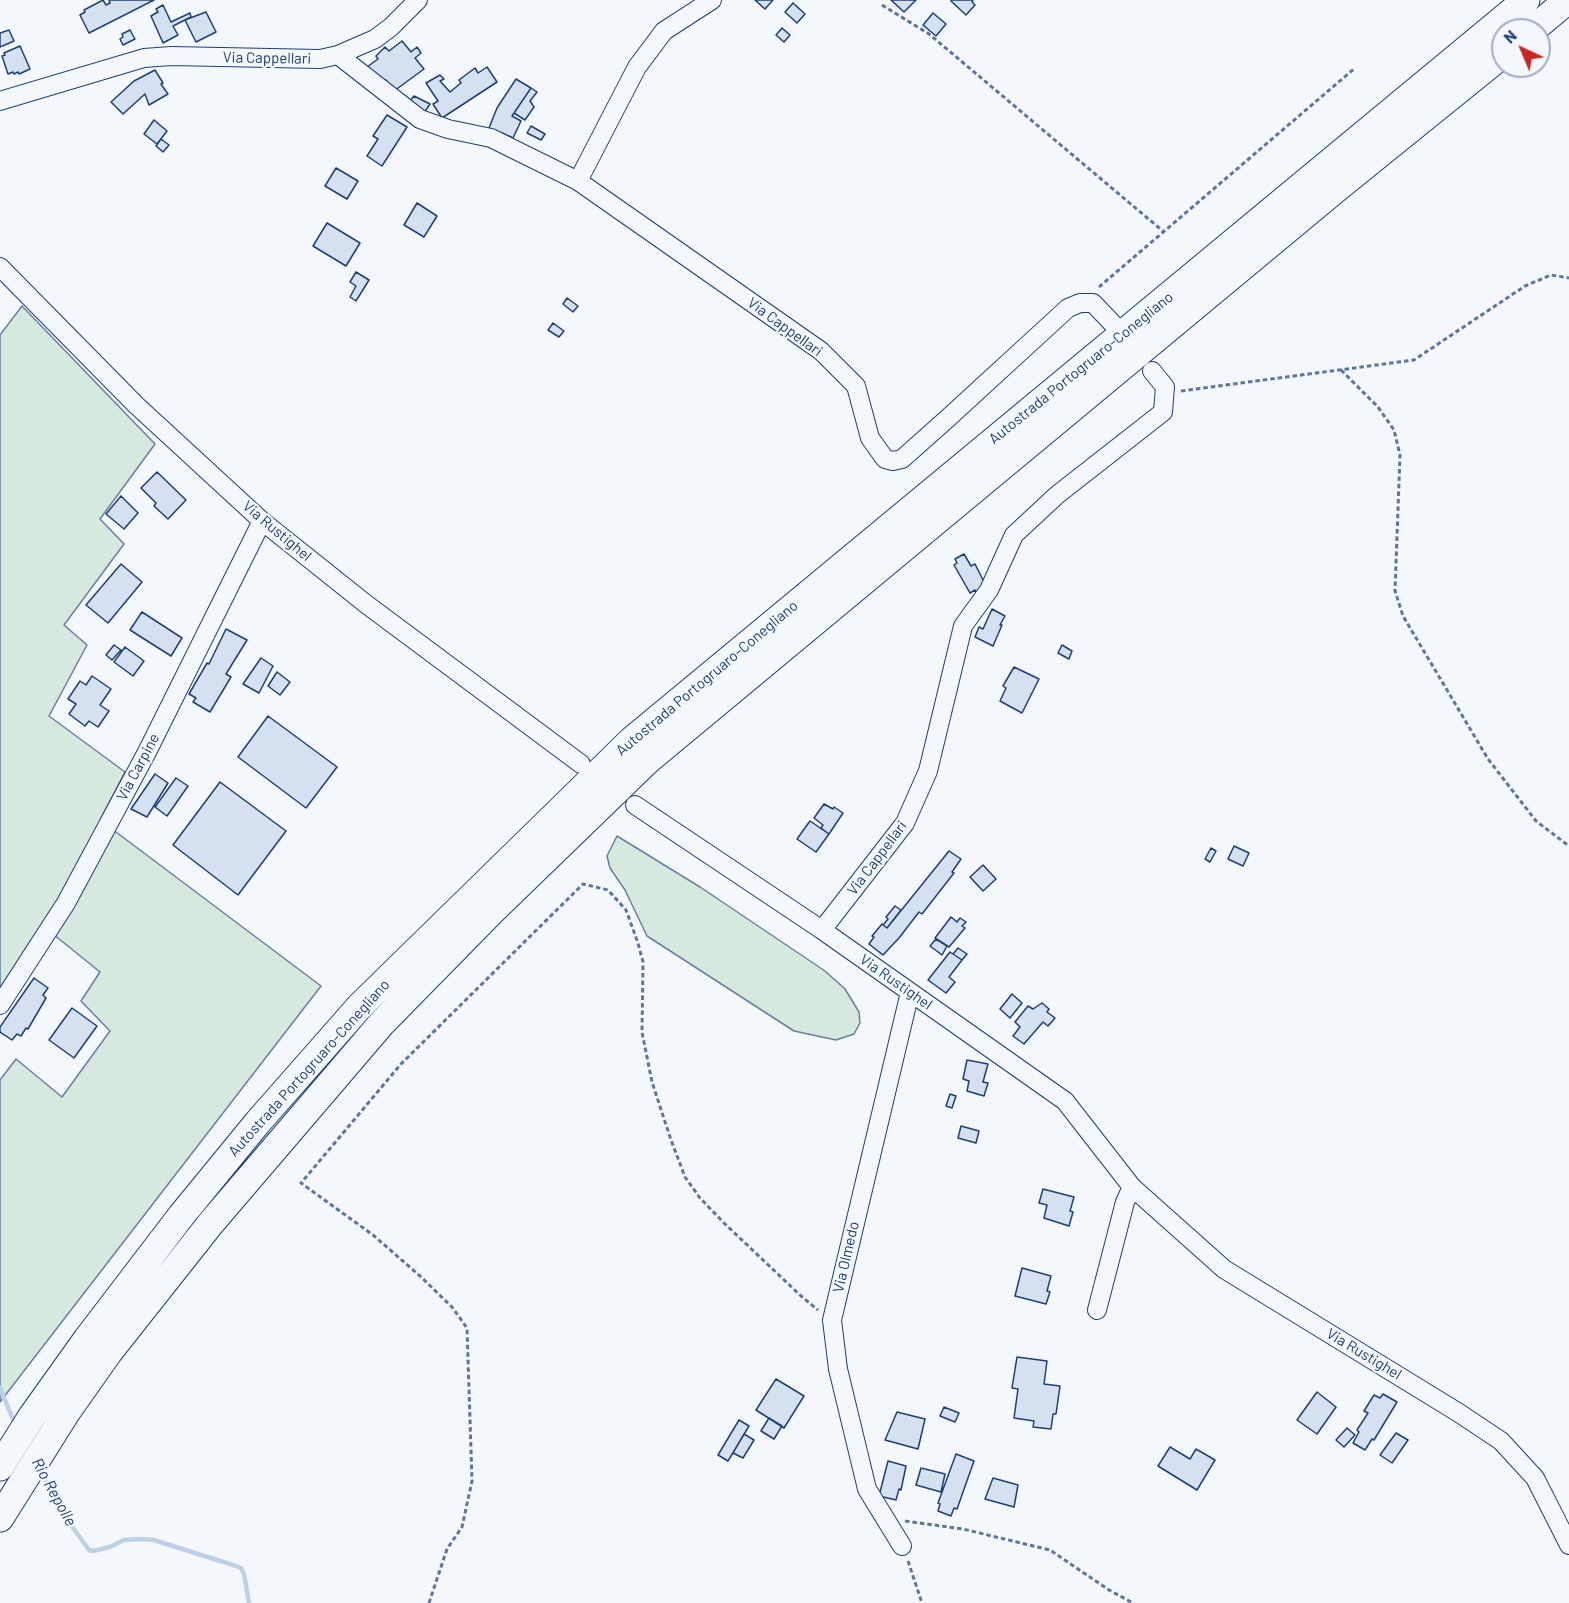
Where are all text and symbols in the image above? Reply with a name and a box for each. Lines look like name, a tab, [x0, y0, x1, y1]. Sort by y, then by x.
north arrow	[1491, 18, 1551, 78]
text: N	[1499, 26, 1520, 47]
street label: Via Cappellari	[223, 48, 311, 68]
street label: Autostrada Portogruaro-Conegliano	[985, 288, 1177, 448]
street label: Via Cappellari	[744, 294, 826, 360]
street label: Via Rustighel	[239, 497, 315, 565]
street label: Autostrada Portogruaro-Conegliano	[612, 597, 802, 759]
street label: Via Carpine	[113, 730, 163, 804]
street label: Via Cappellari	[843, 817, 911, 899]
street label: Via Rustighel	[856, 950, 936, 1014]
street label: Autostrada Portogruaro-Conegliano	[225, 976, 393, 1160]
street label: Via Olmedo	[829, 1220, 863, 1294]
street label: Via Rustighel	[1323, 1325, 1405, 1383]
water label: Rio Repolle	[27, 1455, 81, 1529]

